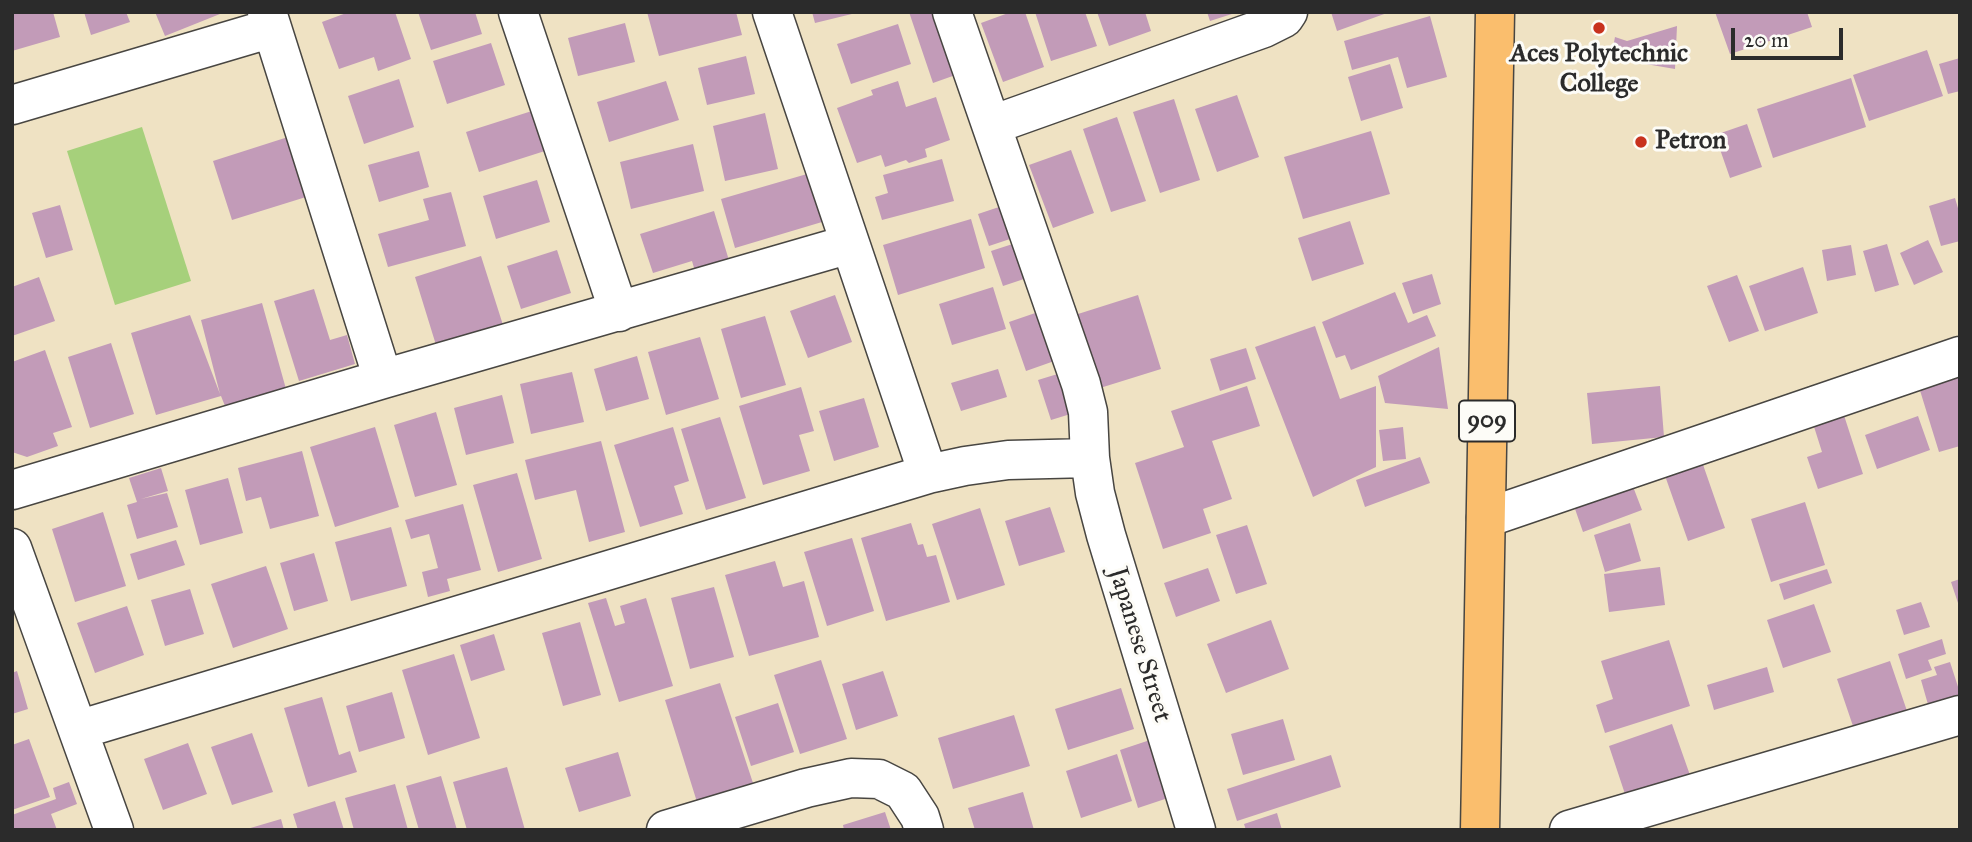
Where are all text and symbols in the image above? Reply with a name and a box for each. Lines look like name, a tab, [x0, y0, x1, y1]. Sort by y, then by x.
scale bar	[1734, 14, 1846, 58]
marker: Aces Polytechnic College	[1591, 20, 1607, 36]
text: 20 m	[1744, 27, 1789, 53]
place label: Aces Polytechnic College	[1510, 39, 1688, 100]
place label: Petron	[1655, 126, 1726, 158]
marker: Petron	[1633, 134, 1649, 150]
road number: 909	[1459, 400, 1515, 442]
street label: Japanese Street	[1101, 564, 1177, 726]

